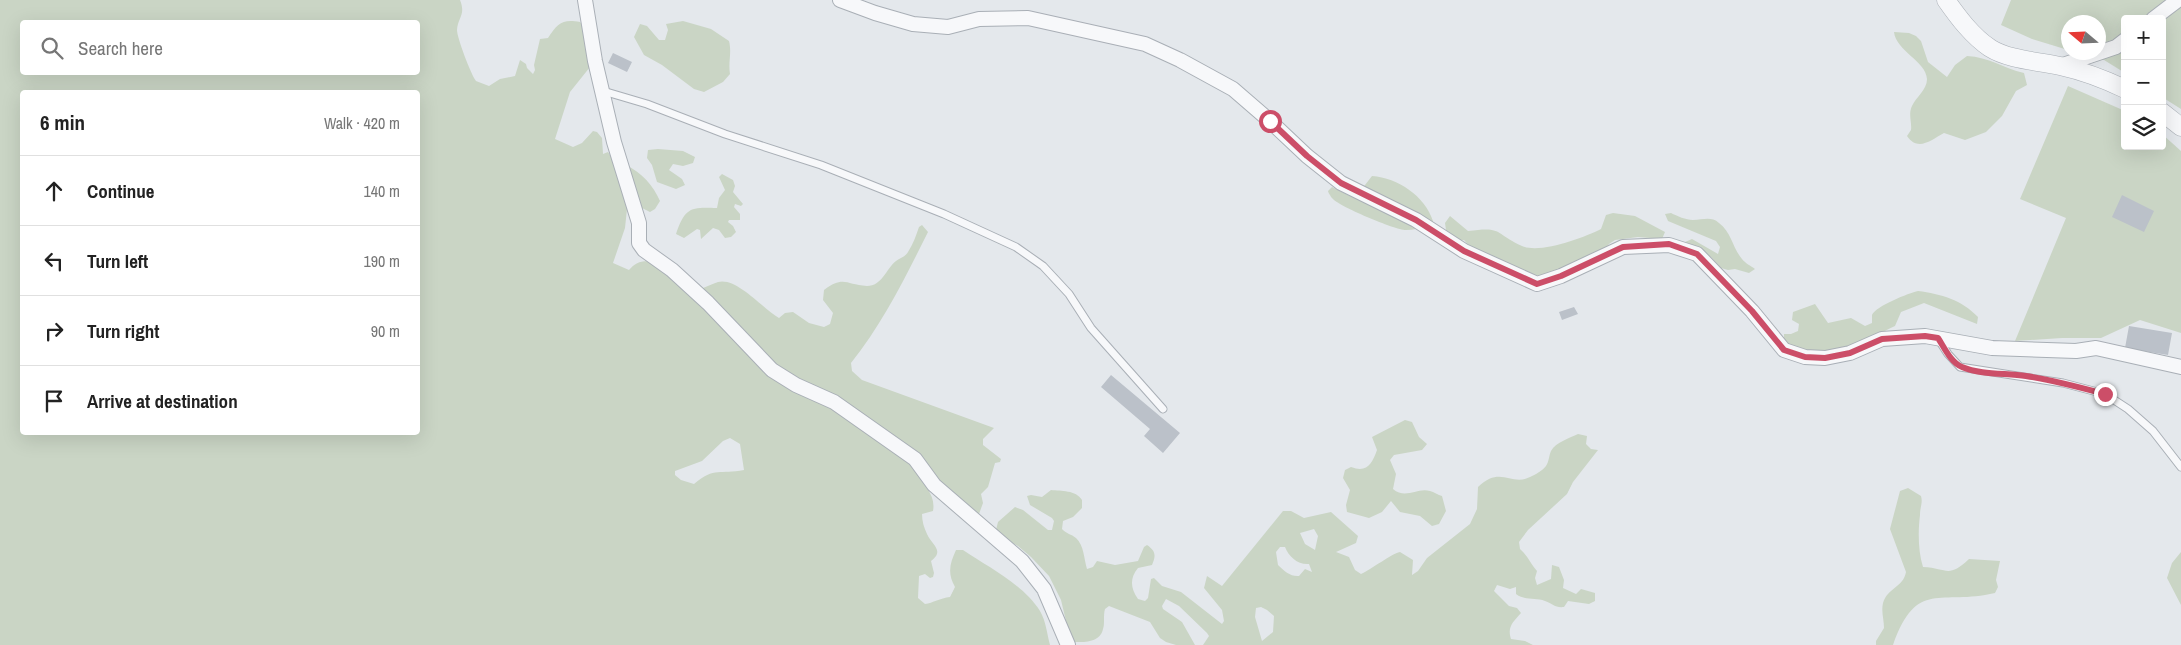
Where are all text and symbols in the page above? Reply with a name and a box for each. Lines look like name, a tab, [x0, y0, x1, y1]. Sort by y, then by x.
north arrow	[2061, 15, 2106, 60]
map controls	[2121, 15, 2166, 150]
button: +	[2121, 15, 2166, 60]
search box	[20, 20, 420, 75]
icon: search	[38, 34, 66, 62]
text: Search here	[78, 35, 163, 61]
button: −	[2121, 60, 2166, 105]
button: layers	[2121, 105, 2166, 150]
text: 6 min	[40, 108, 85, 137]
route start	[1259, 110, 1282, 133]
text: Walk · 420 m	[324, 112, 400, 134]
icon: ahead	[40, 177, 68, 205]
text: Continue	[87, 178, 155, 204]
text: 140 m	[364, 180, 400, 202]
icon: left	[40, 247, 68, 275]
text: Turn left	[87, 248, 148, 274]
text: 190 m	[364, 250, 400, 272]
icon: right	[40, 317, 68, 345]
text: Turn right	[87, 318, 159, 344]
text: 90 m	[371, 320, 400, 342]
route end	[2094, 383, 2117, 406]
icon: arrive	[40, 387, 68, 415]
text: Arrive at destination	[87, 388, 238, 414]

